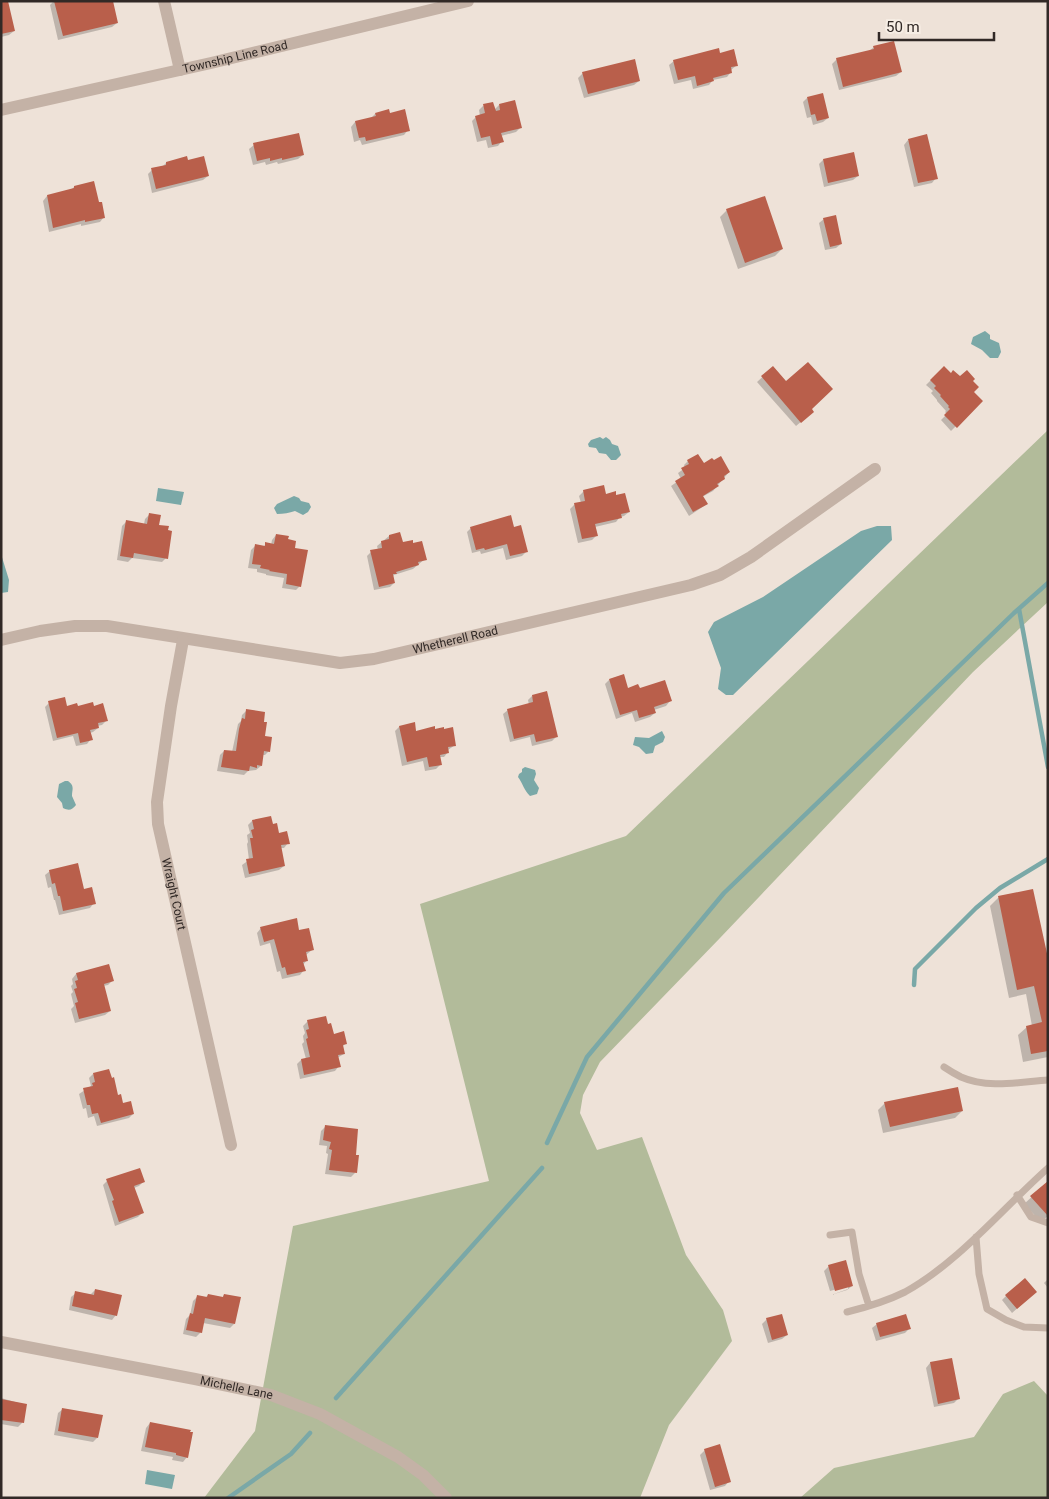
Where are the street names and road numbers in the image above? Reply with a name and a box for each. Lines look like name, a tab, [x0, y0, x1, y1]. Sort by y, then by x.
street label: Township Line Road	[181, 38, 289, 76]
street label: Whetherell Road	[411, 623, 499, 657]
street label: Wraight Court	[159, 857, 189, 932]
street label: Michelle Lane	[199, 1373, 274, 1402]

